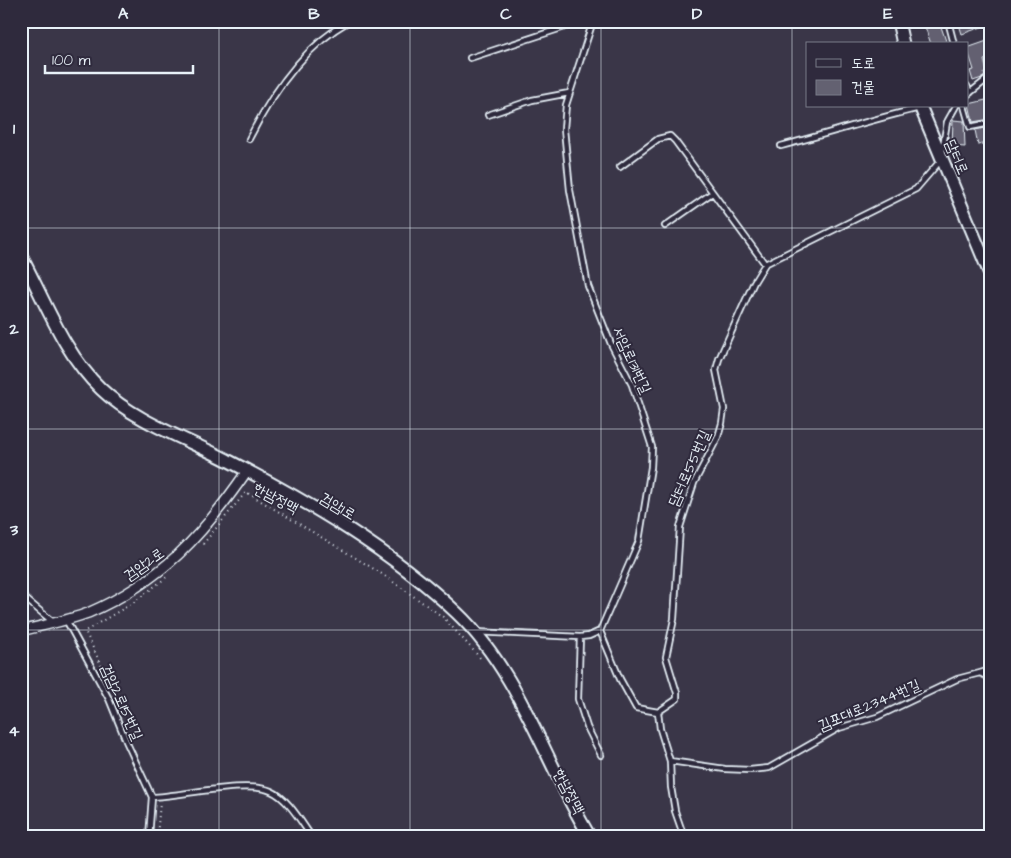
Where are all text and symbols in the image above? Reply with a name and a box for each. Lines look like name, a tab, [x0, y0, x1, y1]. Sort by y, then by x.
text: A	[118, 3, 129, 25]
text: B	[308, 3, 320, 25]
text: C	[500, 3, 512, 25]
text: D	[692, 3, 703, 25]
text: E	[883, 3, 893, 25]
scale bar	[45, 42, 192, 74]
legend	[806, 42, 968, 108]
text: 100 m	[52, 50, 91, 71]
text: 도로	[851, 53, 875, 74]
text: 건물	[851, 77, 875, 98]
text: 1	[13, 118, 16, 140]
street label: 담터로	[940, 136, 973, 178]
text: 2	[8, 318, 19, 340]
street label: 서암로131번길	[607, 323, 656, 397]
street label: 담터로55번길	[663, 427, 716, 510]
street label: 한남정맥	[250, 478, 302, 519]
street label: 검암1로	[316, 488, 359, 525]
text: 3	[9, 519, 19, 541]
street label: 검암2로	[120, 543, 169, 586]
street label: 검암2로15번길	[95, 661, 148, 744]
street label: 김포대로2344번길	[815, 674, 923, 736]
text: 4	[9, 720, 20, 742]
street label: 한남정맥	[548, 765, 589, 817]

